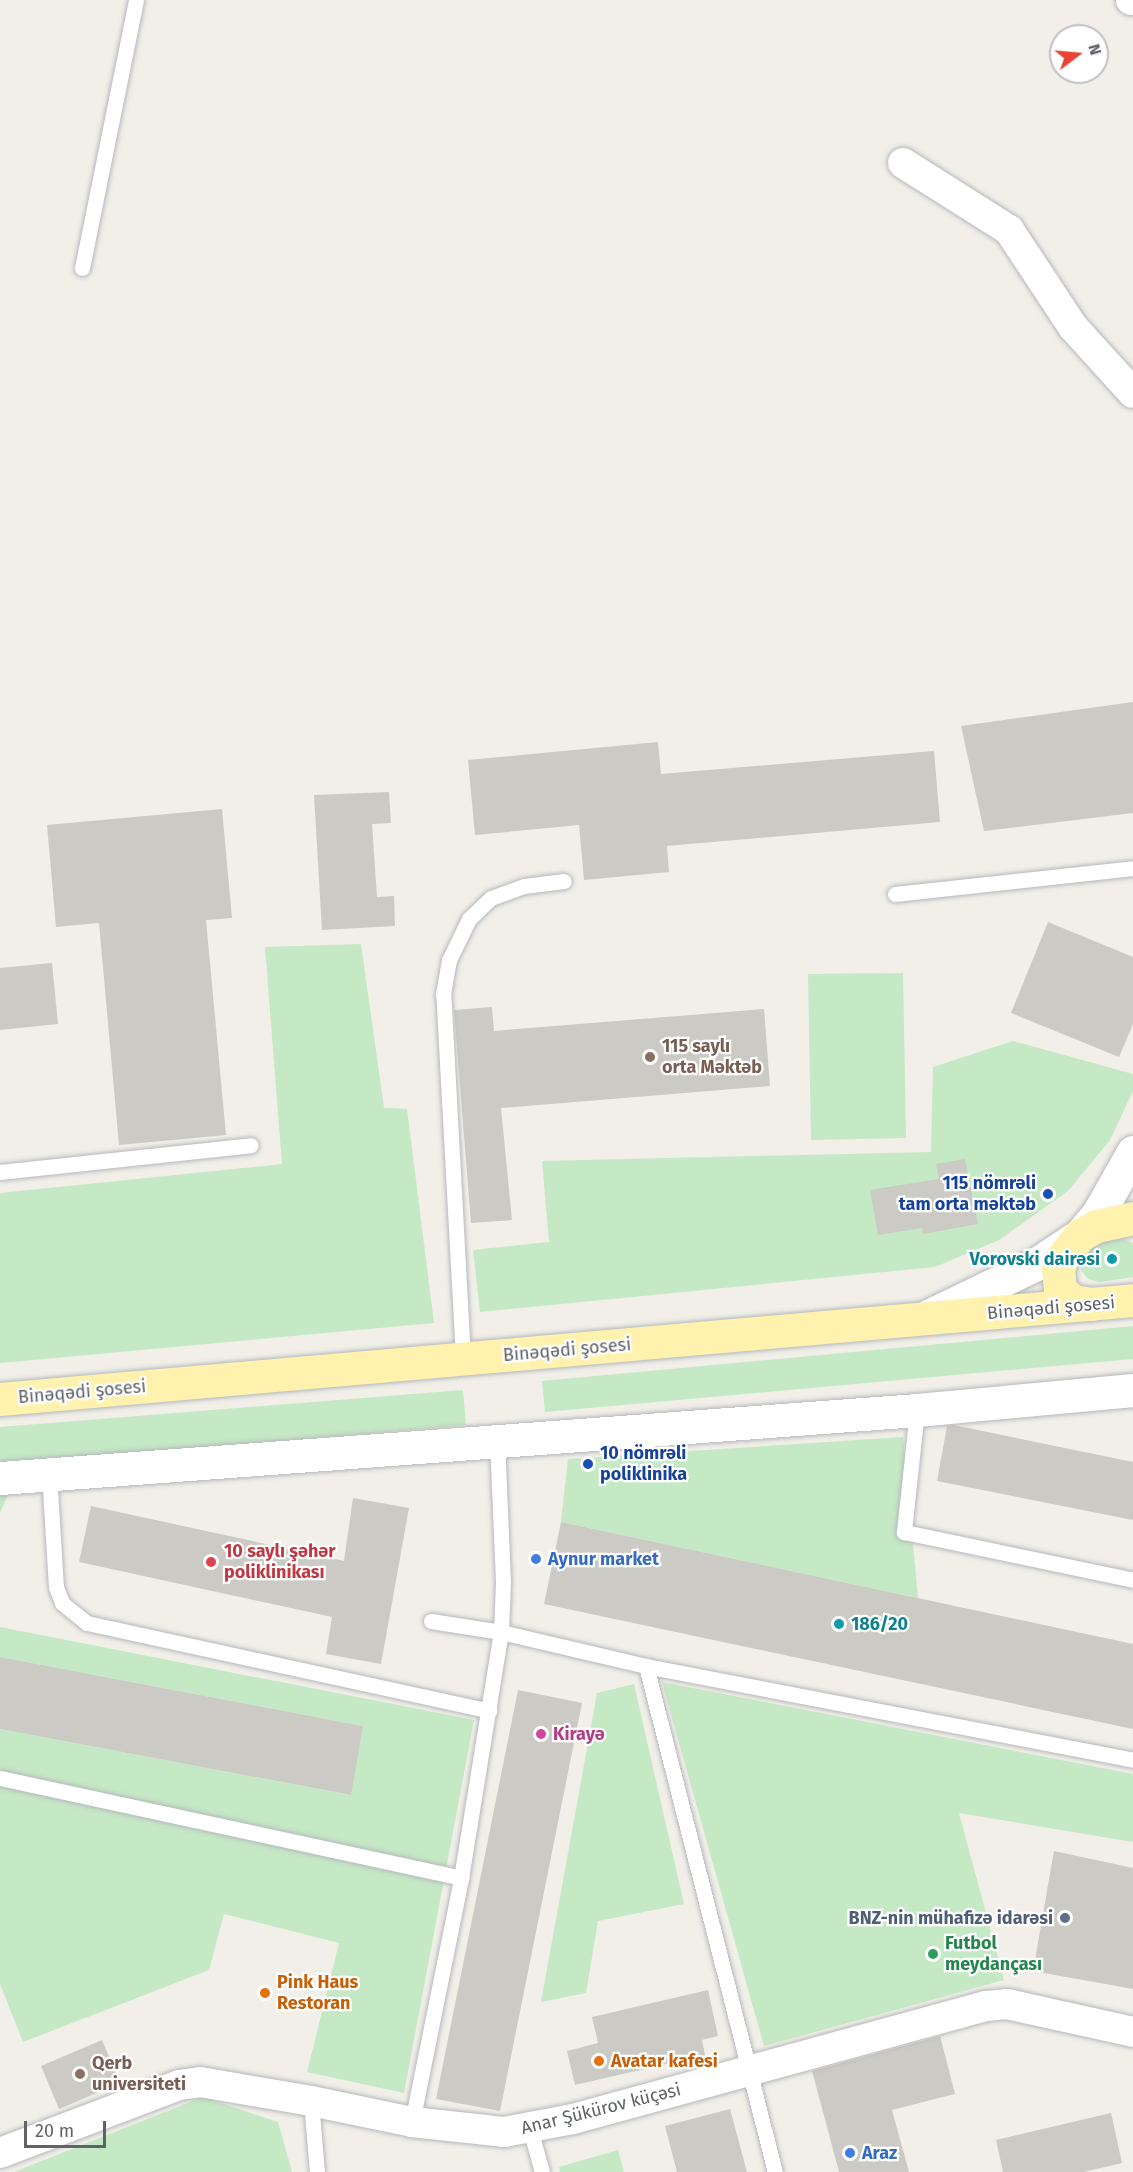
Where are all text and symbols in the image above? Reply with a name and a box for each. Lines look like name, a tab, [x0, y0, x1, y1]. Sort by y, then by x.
north arrow	[1049, 24, 1109, 84]
text: N	[1084, 42, 1105, 57]
place label: 115 saylı orta Məktəb	[662, 1036, 762, 1078]
marker: 115 saylı orta Məktəb	[643, 1050, 657, 1064]
place label: 115 nömrəli tam orta məktəb	[899, 1173, 1036, 1216]
marker: 115 nömrəli tam orta məktəb	[1041, 1187, 1055, 1201]
place label: Vorovski dairəsi	[969, 1248, 1100, 1270]
marker: Vorovski dairəsi	[1105, 1252, 1119, 1266]
street label: Binəqədi şosesi	[986, 1292, 1116, 1324]
street label: Binəqədi şosesi	[502, 1334, 632, 1366]
street label: Binəqədi şosesi	[17, 1376, 147, 1408]
place label: 10 nömrəli poliklinika	[600, 1443, 687, 1486]
marker: 10 nömrəli poliklinika	[581, 1457, 595, 1471]
place label: 10 saylı şəhər poliklinikası	[224, 1541, 336, 1584]
place label: Aynur market	[548, 1548, 659, 1570]
marker: Aynur market	[529, 1552, 543, 1566]
marker: 10 saylı şəhər poliklinikası	[202, 1553, 220, 1571]
place label: 186/20	[851, 1613, 908, 1635]
marker: 186/20	[832, 1617, 846, 1631]
place label: Kirayə	[553, 1723, 605, 1745]
marker: Kirayə	[534, 1727, 548, 1741]
place label: BNZ-nin mühafizə idarəsi	[849, 1907, 1053, 1929]
marker: BNZ-nin mühafizə idarəsi	[1058, 1911, 1072, 1925]
place label: Futbol meydançası	[945, 1933, 1042, 1976]
marker: Futbol meydançası	[926, 1947, 940, 1961]
place label: Pink Haus Restoran	[277, 1972, 358, 2014]
marker: Pink Haus Restoran	[258, 1986, 272, 2000]
place label: Avatar kafesi	[611, 2050, 718, 2072]
place label: Qerb universiteti	[92, 2053, 186, 2096]
marker: Avatar kafesi	[592, 2054, 606, 2068]
marker: Qerb universiteti	[73, 2067, 87, 2081]
street label: Anar Şükürov küçəsi	[519, 2079, 683, 2139]
scale bar	[27, 2109, 110, 2147]
text: 20 m	[35, 2120, 74, 2142]
place label: Araz	[862, 2142, 897, 2164]
marker: Araz	[843, 2146, 857, 2160]

